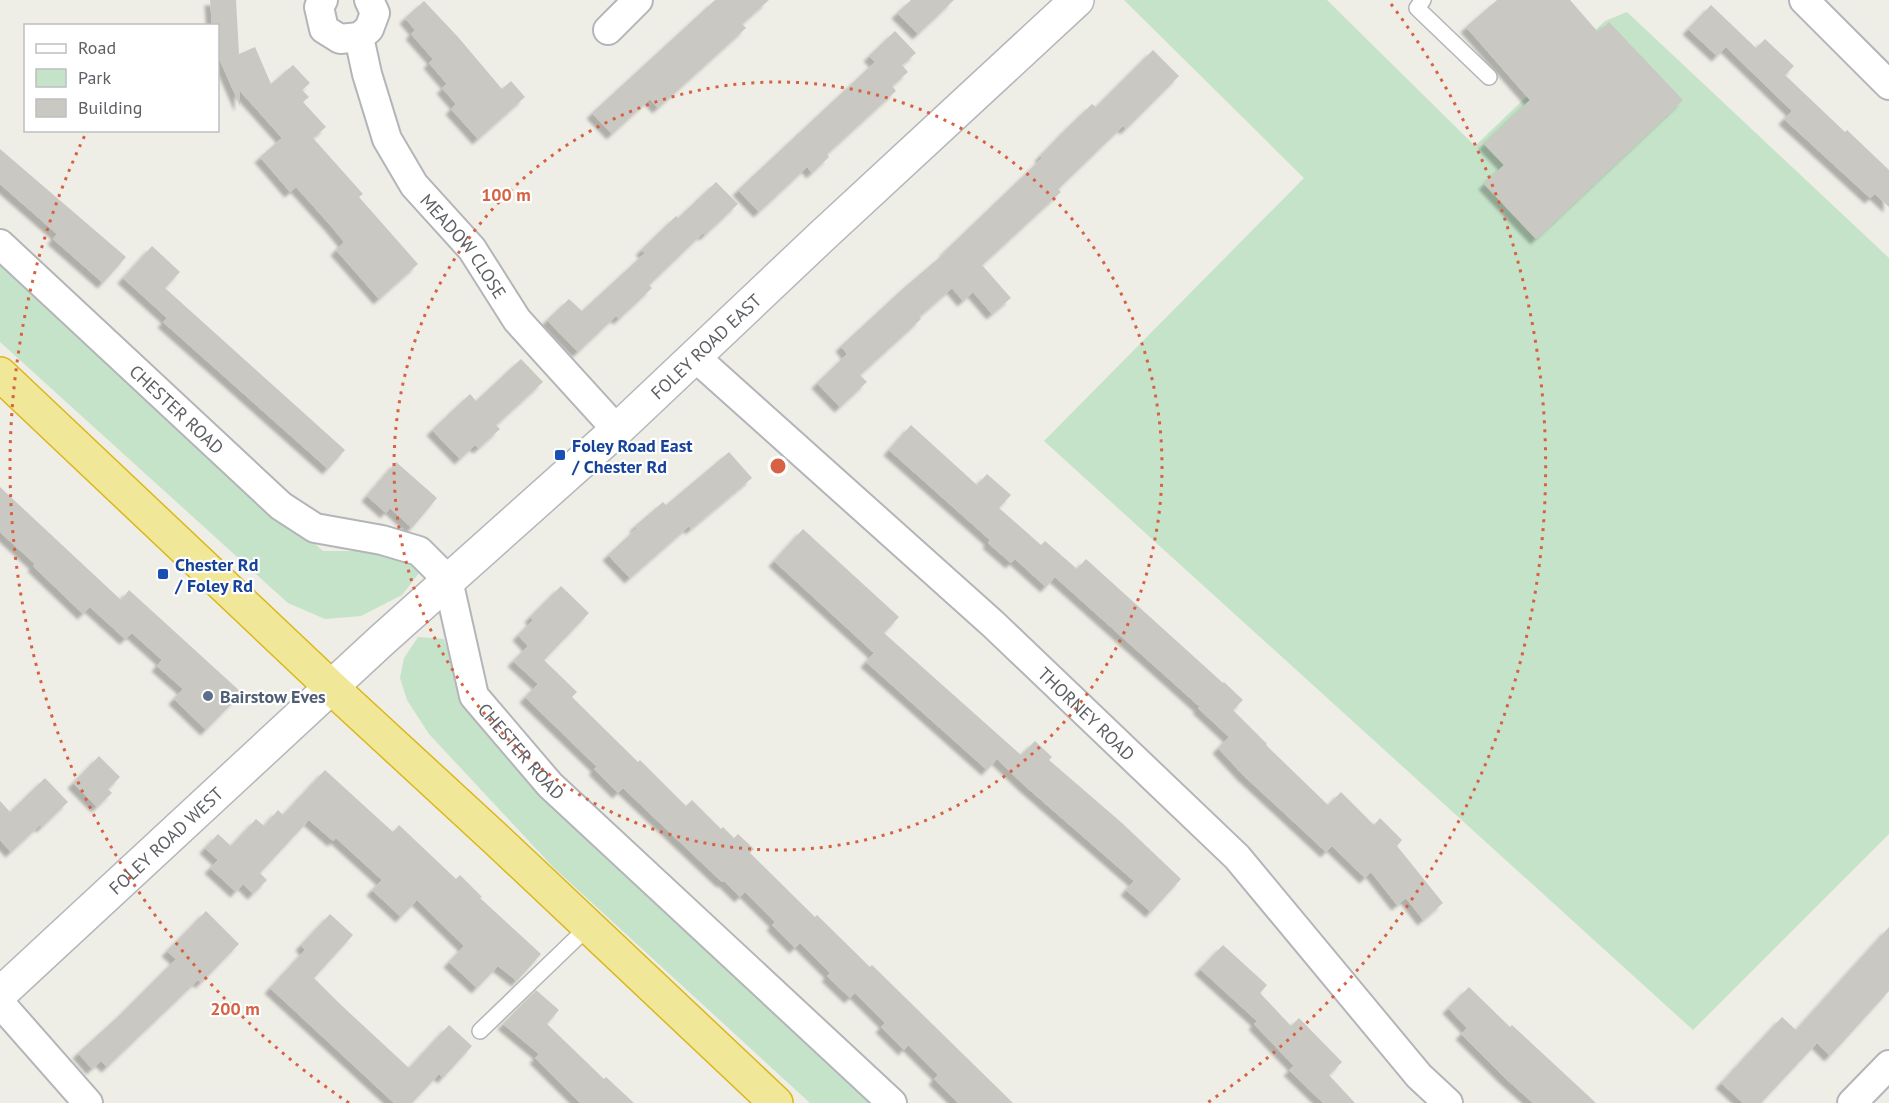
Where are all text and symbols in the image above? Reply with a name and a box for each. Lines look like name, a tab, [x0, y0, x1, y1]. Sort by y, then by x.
legend	[24, 24, 219, 132]
text: Road	[78, 36, 116, 59]
text: Park	[78, 66, 111, 89]
text: Building	[78, 96, 142, 119]
text: 100 m	[481, 183, 531, 206]
street label: MEADOW CLOSE	[416, 188, 512, 303]
street label: FOLEY ROAD EAST	[646, 288, 766, 404]
street label: CHESTER ROAD	[125, 359, 229, 459]
place label: Foley Road East / Chester Rd	[571, 434, 693, 478]
marker: Foley Road East / Chester Rd	[553, 448, 567, 462]
centre of rings	[768, 456, 788, 476]
place label: Chester Rd / Foley Rd	[174, 553, 258, 597]
marker: Chester Rd / Foley Rd	[156, 567, 170, 581]
street label: THORNEY ROAD	[1033, 662, 1140, 765]
place label: Bairstow Eves	[220, 685, 326, 708]
marker: Bairstow Eves	[201, 689, 215, 703]
street label: CHESTER ROAD	[473, 698, 570, 804]
street label: FOLEY ROAD WEST	[104, 782, 228, 899]
text: 200 m	[210, 997, 260, 1020]

